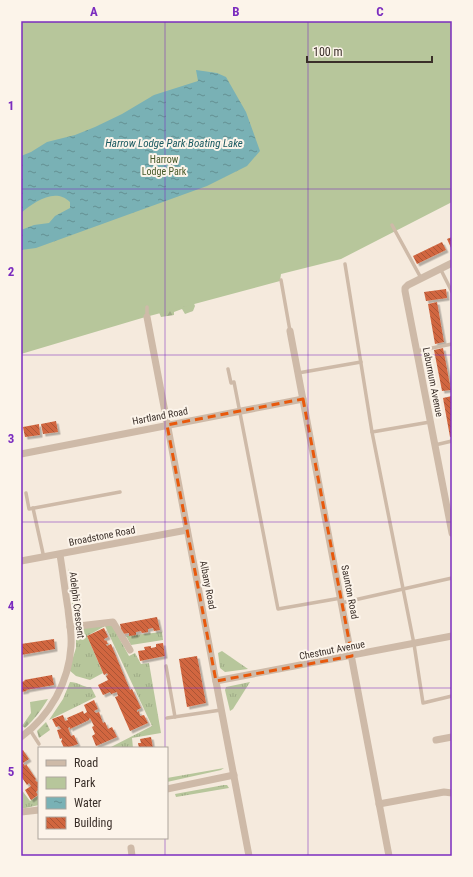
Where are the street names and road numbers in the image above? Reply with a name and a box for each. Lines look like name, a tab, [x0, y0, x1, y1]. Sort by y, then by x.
street label: Laburnum Avenue	[421, 346, 445, 418]
street label: Hartland Road	[131, 405, 189, 427]
street label: Broadstone Road	[68, 524, 136, 548]
street label: Albany Road	[198, 560, 218, 610]
street label: Saunton Road	[339, 564, 361, 620]
street label: Adelphi Crescent	[67, 571, 87, 639]
street label: Chestnut Avenue	[298, 638, 366, 662]

